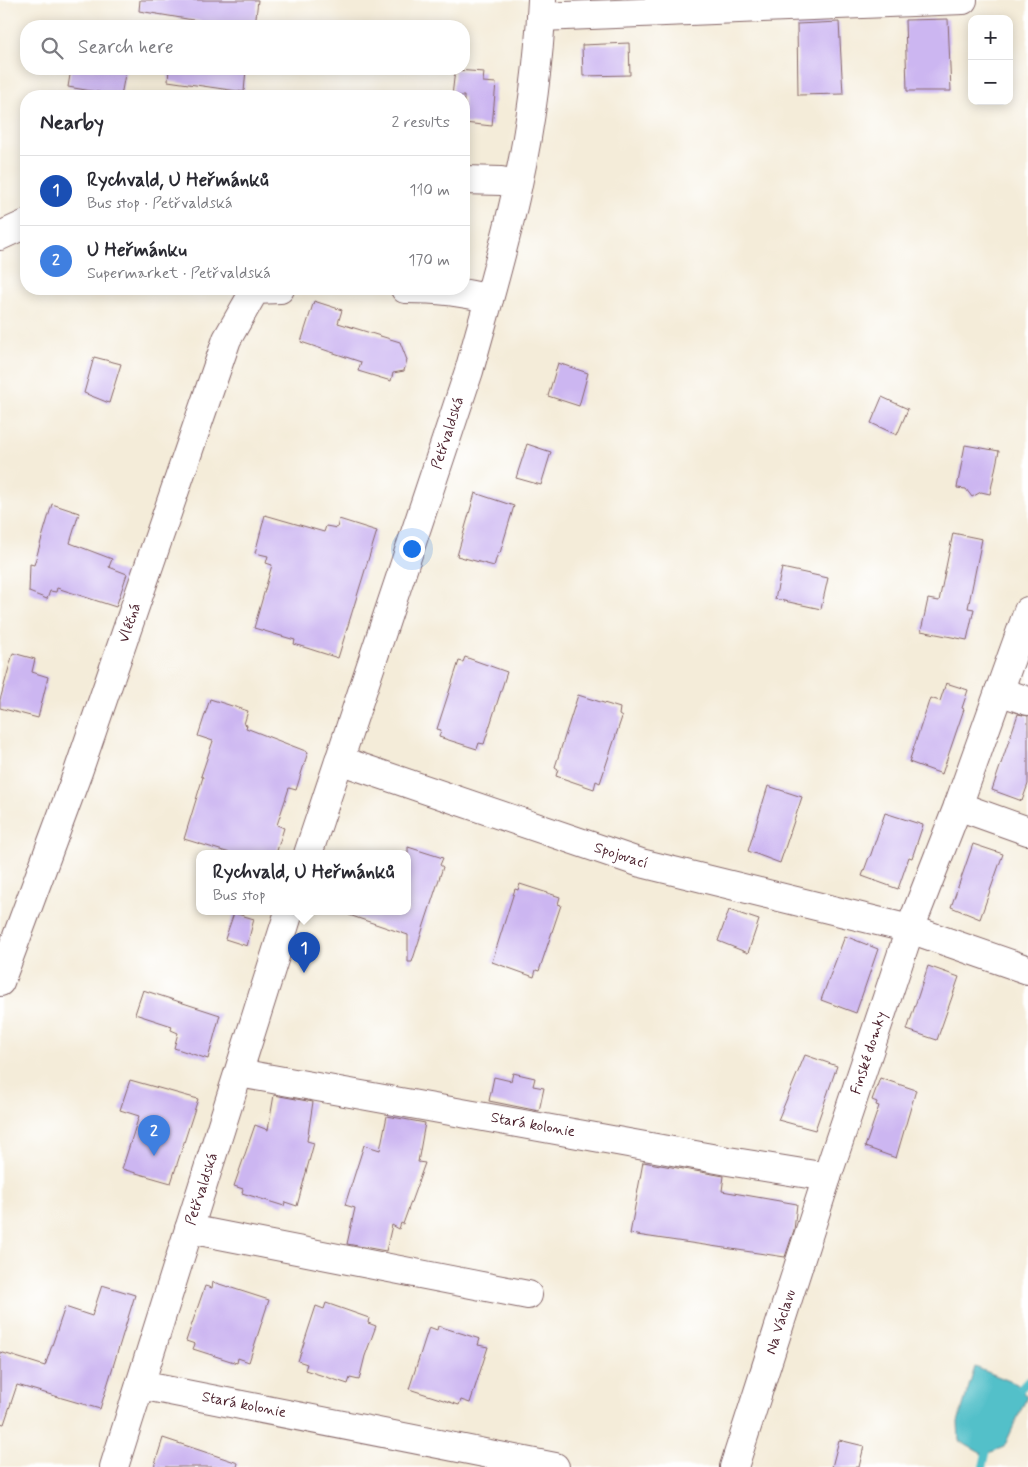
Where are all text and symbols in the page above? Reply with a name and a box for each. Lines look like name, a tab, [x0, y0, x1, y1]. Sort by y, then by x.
map controls	[968, 15, 1013, 105]
button: +	[968, 15, 1013, 60]
search box	[20, 20, 470, 75]
icon: search	[38, 34, 66, 62]
text: Search here	[78, 35, 174, 60]
button: −	[968, 60, 1013, 105]
text: Nearby	[40, 109, 104, 137]
text: 2 results	[392, 112, 450, 133]
text: Rychvald, U Heřmánků	[87, 168, 269, 193]
text: 1	[52, 180, 60, 201]
text: 110 m	[409, 180, 450, 201]
text: Bus stop · Petřvaldská	[87, 193, 233, 214]
text: U Heřmánku	[87, 238, 187, 263]
text: 2	[52, 250, 60, 271]
text: 170 m	[408, 250, 450, 271]
text: Supermarket · Petřvaldská	[87, 263, 271, 284]
street label: Petřvaldská	[427, 394, 469, 472]
your location	[399, 536, 425, 562]
street label: Vléčná	[114, 600, 146, 646]
street label: Spojovací	[591, 838, 651, 874]
popup	[196, 850, 411, 915]
text: Rychvald, U Heřmánků	[213, 860, 394, 885]
text: Bus stop	[213, 885, 266, 906]
pin: 1	[288, 932, 320, 973]
street label: Finské domky	[846, 1009, 892, 1097]
street label: Stará kolonie	[489, 1108, 577, 1142]
pin: 2	[138, 1115, 170, 1156]
street label: Petřvaldská	[181, 1150, 223, 1228]
street label: Na Václavu	[761, 1287, 801, 1357]
street label: Stará kolonie	[200, 1387, 288, 1423]

